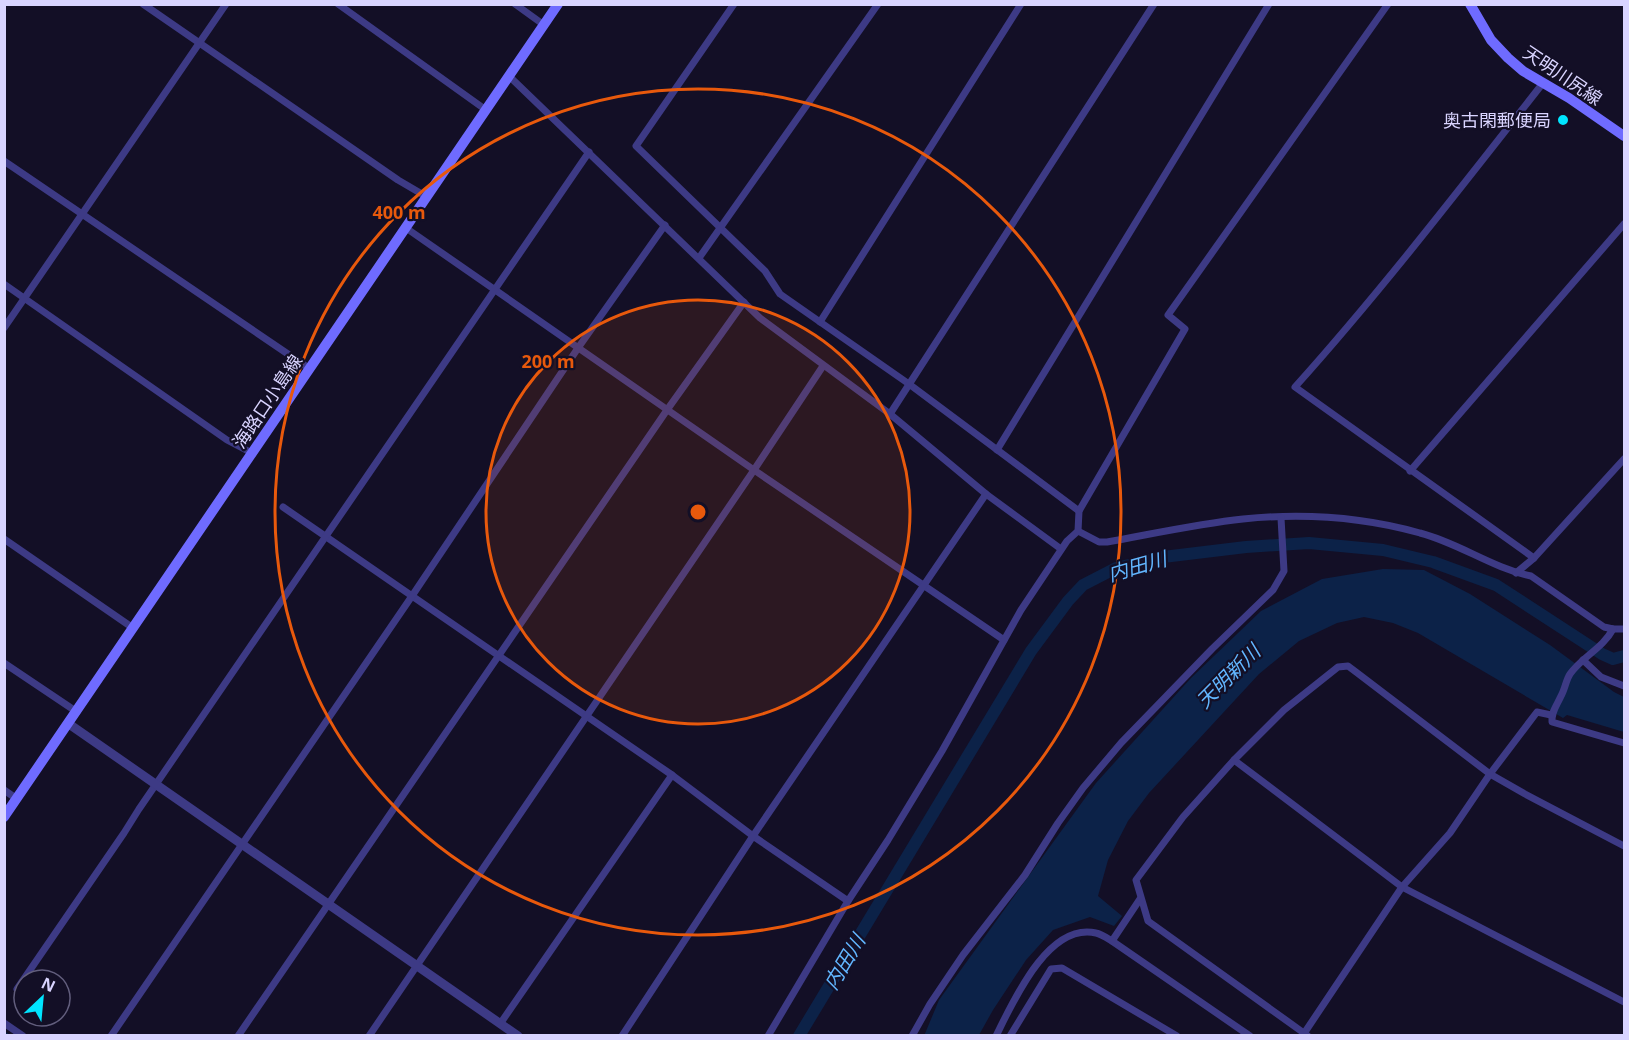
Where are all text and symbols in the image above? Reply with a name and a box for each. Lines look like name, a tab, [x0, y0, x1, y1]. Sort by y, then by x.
street label: 天明川尻線	[1519, 40, 1607, 110]
place label: 奥古閑郵便局	[1443, 108, 1551, 132]
marker: 奥古閑郵便局	[1556, 113, 1570, 127]
text: 400 m	[372, 200, 426, 224]
text: 200 m	[521, 349, 575, 373]
street label: 海路口小島線	[227, 350, 307, 452]
centre of rings	[688, 502, 708, 522]
water label: 内田川	[1104, 544, 1171, 587]
water label: 天明新川	[1190, 637, 1267, 714]
water label: 内田川	[817, 928, 872, 995]
north arrow	[12, 968, 72, 1028]
text: N	[38, 972, 59, 997]

